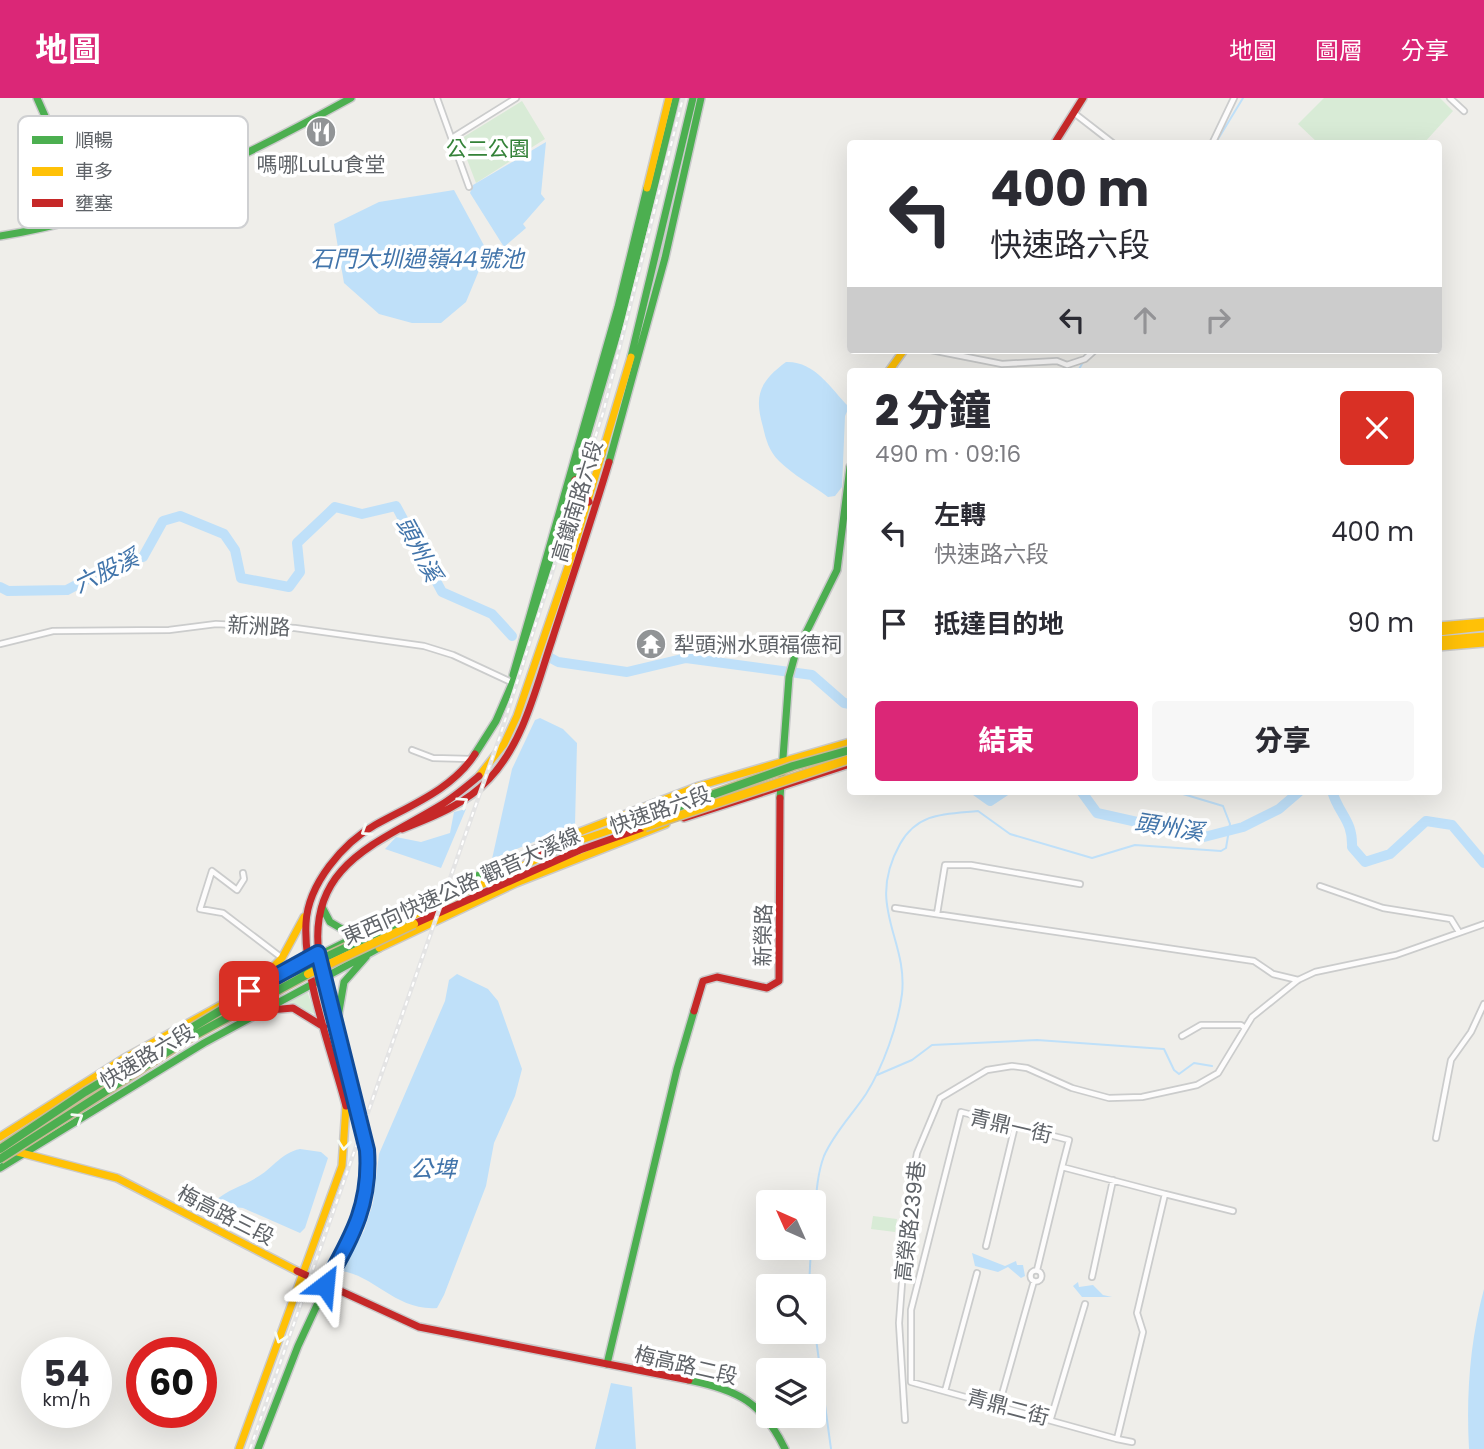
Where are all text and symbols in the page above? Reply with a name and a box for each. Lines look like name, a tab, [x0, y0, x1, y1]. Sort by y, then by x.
text: 地圖	[35, 26, 101, 73]
text: 地圖	[1229, 34, 1277, 67]
text: 圖層	[1315, 34, 1363, 67]
text: 分享	[1401, 34, 1449, 67]
restaurant icon: 嗎哪LuLu食堂	[304, 115, 338, 149]
legend	[18, 116, 248, 228]
text: 順暢	[75, 127, 113, 154]
park label: 公二公園	[446, 134, 530, 163]
place label: 嗎哪LuLu食堂	[256, 150, 386, 179]
text: 400 m	[990, 155, 1149, 223]
text: 車多	[75, 158, 113, 185]
icon: left	[875, 168, 966, 259]
text: 壅塞	[75, 190, 113, 217]
text: 快速路六段	[990, 222, 1150, 267]
water label: 石門大圳過嶺44號池	[311, 243, 525, 275]
icon: left	[1053, 301, 1091, 339]
icon: ahead	[1126, 301, 1164, 339]
icon: right	[1199, 301, 1237, 339]
text: 2 分鐘	[875, 381, 991, 440]
button: close	[1340, 391, 1414, 465]
street label: 高鐵南路六段	[545, 437, 609, 565]
text: 490 m · 09:16	[875, 438, 1021, 470]
text: 左轉	[934, 497, 986, 533]
water label: 頭州溪	[389, 511, 451, 590]
icon: left	[875, 514, 913, 552]
text: 400 m	[1331, 514, 1414, 550]
text: 快速路六段	[934, 538, 1049, 570]
water label: 六股溪	[68, 540, 147, 601]
icon: arrive	[875, 605, 913, 643]
text: 90 m	[1348, 605, 1414, 641]
text: 抵達目的地	[934, 606, 1064, 642]
street label: 新洲路	[227, 610, 291, 642]
temple icon: 犁頭洲水頭福德祠	[634, 627, 668, 661]
place label: 犁頭洲水頭福德祠	[674, 630, 842, 659]
button: 結束	[875, 701, 1138, 781]
button: 分享	[1152, 701, 1414, 781]
street label: 快速路六段	[606, 779, 714, 841]
one-way arrow	[455, 797, 468, 810]
water label: 頭州溪	[1132, 806, 1209, 849]
street label: 東西向快速公路 觀音大溪線	[337, 820, 585, 952]
one-way arrow	[361, 823, 374, 836]
street label: 新榮路	[748, 903, 778, 967]
pin	[219, 961, 279, 1021]
icon: arrive	[230, 972, 268, 1010]
street label: 快速路六段	[95, 1017, 199, 1095]
street label: 青鼎一街	[967, 1102, 1055, 1150]
one-way arrow	[71, 1114, 84, 1127]
one-way arrow	[337, 1140, 352, 1151]
water label: 公埤	[410, 1153, 459, 1185]
street label: 高榮路239巷	[888, 1159, 932, 1283]
street label: 梅高路三段	[173, 1178, 279, 1252]
north arrow	[756, 1190, 826, 1260]
map controls	[756, 1190, 826, 1428]
position arrow	[288, 1248, 362, 1322]
button: search	[756, 1274, 826, 1344]
one-way arrow	[274, 1331, 288, 1343]
speed limit sign: 60	[126, 1337, 217, 1428]
street label: 梅高路二段	[632, 1339, 740, 1391]
text: 54	[43, 1349, 90, 1398]
button: layers	[756, 1358, 826, 1428]
street label: 青鼎二街	[964, 1382, 1052, 1432]
text: km/h	[43, 1387, 90, 1412]

